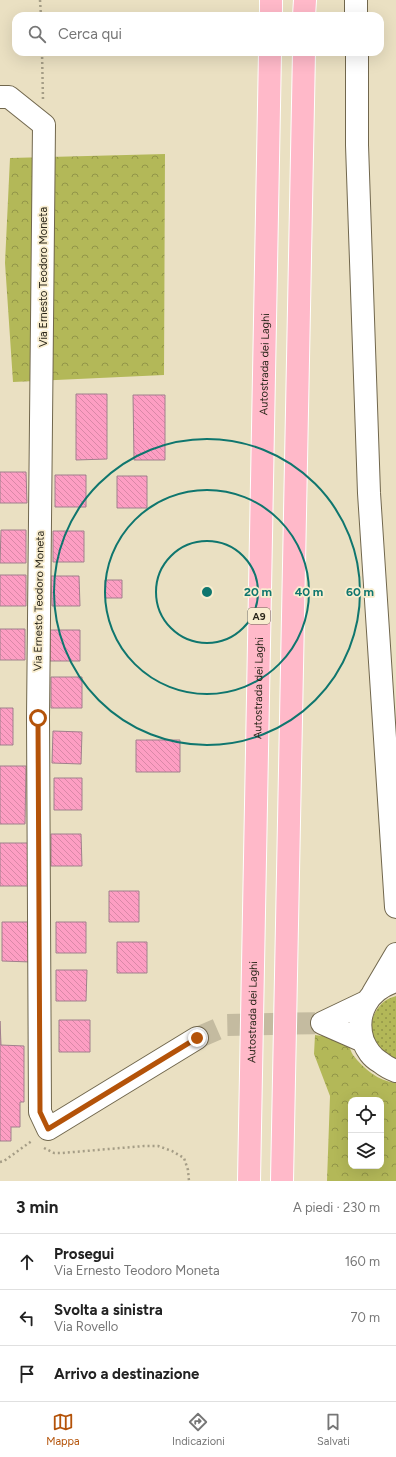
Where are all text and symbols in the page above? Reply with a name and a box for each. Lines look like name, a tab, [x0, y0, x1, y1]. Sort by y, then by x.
search box	[12, 12, 384, 56]
icon: search	[26, 23, 48, 45]
text: Cerca qui	[58, 25, 122, 43]
street label: Via Ernesto Teodoro Moneta	[37, 207, 50, 347]
street label: Autostrada dei Laghi	[257, 313, 272, 415]
street label: Via Ernesto Teodoro Moneta	[31, 531, 47, 671]
centre of rings	[200, 585, 214, 599]
text: 20 m	[244, 585, 272, 599]
text: 40 m	[295, 585, 323, 599]
text: 60 m	[346, 585, 374, 599]
road number: A9	[248, 608, 270, 624]
street label: Autostrada dei Laghi	[251, 637, 266, 739]
route start	[29, 709, 47, 727]
street label: Autostrada dei Laghi	[245, 961, 260, 1063]
route end	[188, 1029, 206, 1047]
map controls	[348, 1097, 384, 1169]
button: locate	[348, 1097, 384, 1133]
button: layers	[348, 1133, 384, 1169]
text: 3 min	[16, 1197, 58, 1217]
text: A piedi · 230 m	[293, 1200, 380, 1215]
text: Prosegui	[54, 1245, 114, 1263]
icon: ahead	[16, 1251, 38, 1273]
text: 160 m	[345, 1254, 380, 1269]
text: Via Ernesto Teodoro Moneta	[54, 1263, 220, 1278]
text: Svolta a sinistra	[54, 1301, 163, 1319]
icon: left	[16, 1307, 38, 1329]
text: 70 m	[350, 1310, 380, 1325]
text: Via Rovello	[54, 1319, 118, 1334]
icon: arrive	[16, 1363, 38, 1385]
text: Arrivo a destinazione	[54, 1365, 199, 1383]
tab: Mappa	[46, 1411, 80, 1448]
tab: Indicazioni	[172, 1411, 225, 1448]
tab: Salvati	[317, 1411, 350, 1448]

